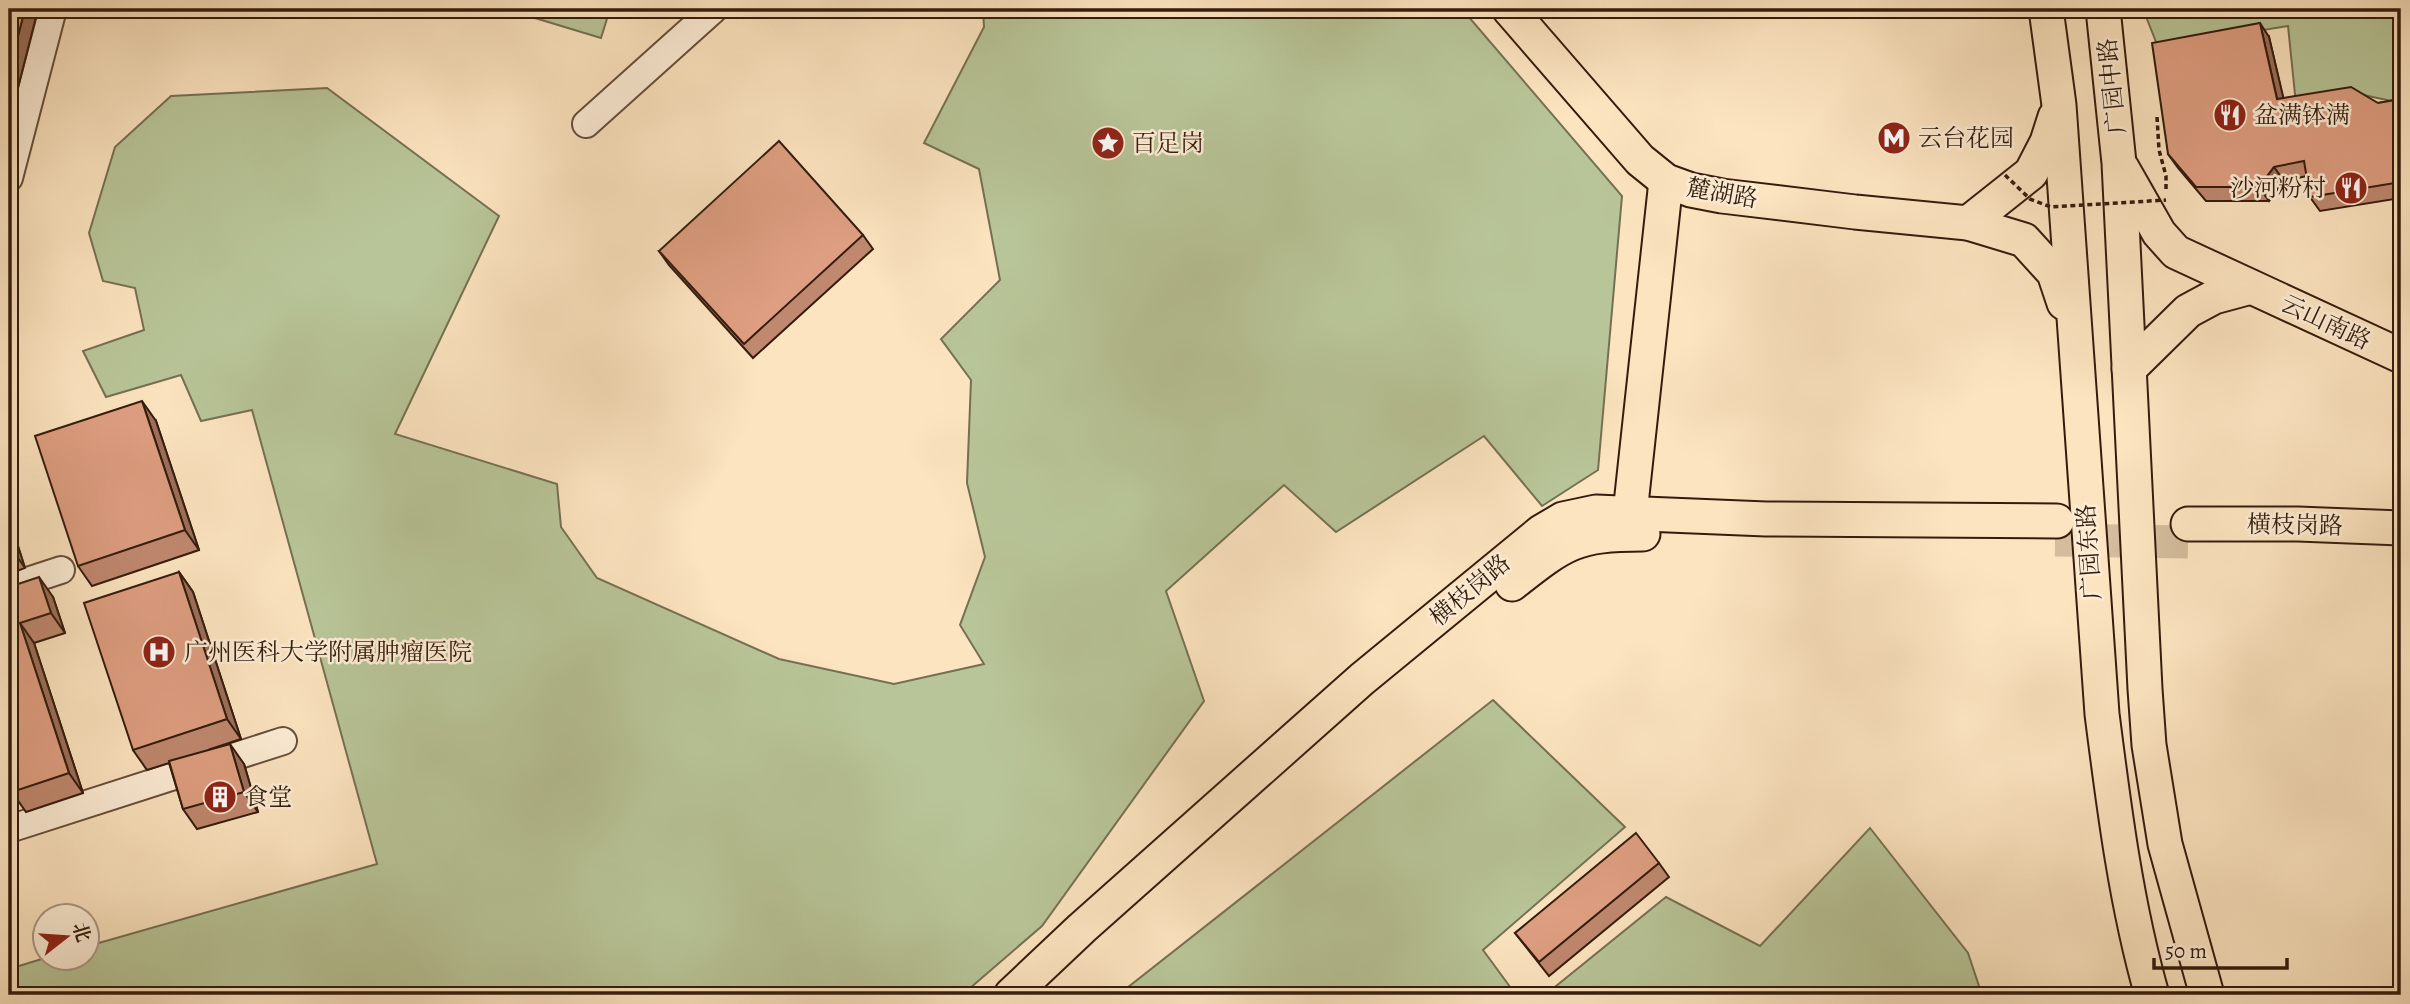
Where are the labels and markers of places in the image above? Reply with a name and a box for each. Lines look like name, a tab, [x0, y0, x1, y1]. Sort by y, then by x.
restaurant icon: 盆满钵满	[2211, 96, 2249, 134]
place label: 盆满钵满	[2254, 99, 2350, 131]
metro station icon: 云台花园	[1875, 119, 1913, 157]
place label: 云台花园	[1918, 122, 2014, 154]
place icon: 百足岗	[1089, 124, 1127, 162]
place label: 百足岗	[1132, 127, 1204, 159]
restaurant icon: 沙河粉村	[2332, 169, 2370, 207]
place label: 沙河粉村	[2230, 172, 2326, 204]
hospital icon: 广州医科大学附属肿瘤医院	[140, 633, 178, 671]
place label: 广州医科大学附属肿瘤医院	[184, 636, 472, 668]
building icon: 食堂	[201, 778, 239, 816]
place label: 食堂	[244, 781, 292, 813]

